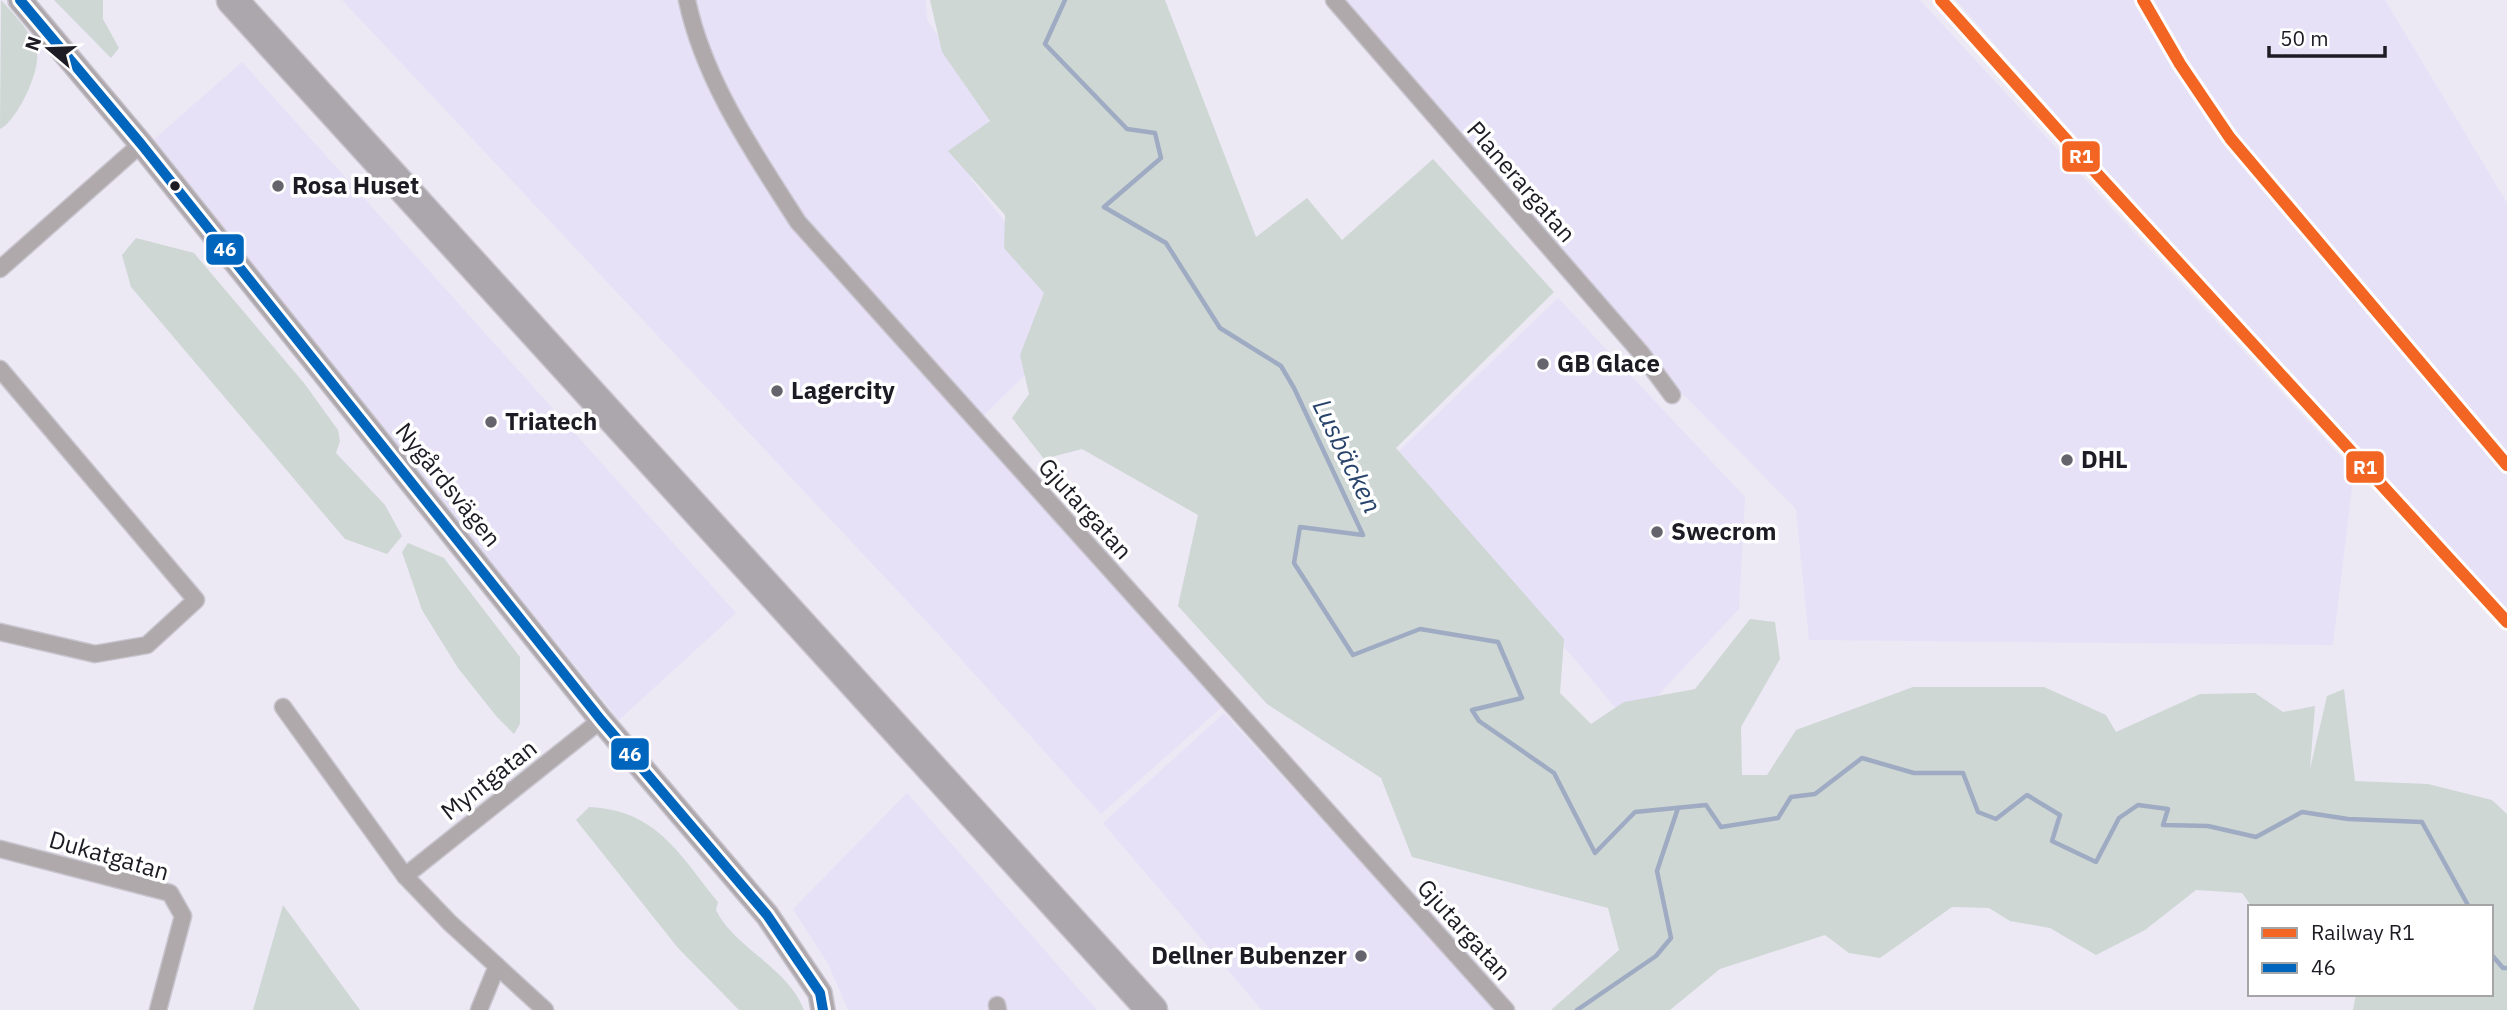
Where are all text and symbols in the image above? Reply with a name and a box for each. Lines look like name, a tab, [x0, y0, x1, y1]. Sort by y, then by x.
north arrow	[14, 14, 84, 84]
scale bar	[2269, 14, 2384, 58]
text: 50 m	[2280, 24, 2329, 52]
text: N	[19, 33, 47, 54]
street label: Planerargatan	[1460, 114, 1583, 249]
line badge: R1	[2061, 140, 2101, 173]
text: R1	[2069, 144, 2094, 168]
place label: Rosa Huset	[292, 169, 419, 201]
marker: Rosa Huset	[270, 178, 286, 194]
unlabelled marker	[168, 179, 182, 193]
line badge: 46	[205, 233, 245, 266]
text: 46	[214, 237, 236, 261]
place label: GB Glace	[1557, 347, 1660, 379]
marker: GB Glace	[1535, 356, 1551, 372]
place label: Lagercity	[791, 374, 895, 406]
marker: Lagercity	[769, 383, 785, 399]
water label: Lusbäcken	[1306, 393, 1390, 518]
place label: Triatech	[505, 405, 597, 437]
marker: Triatech	[483, 414, 499, 430]
street label: Nygårdsvägen	[389, 415, 509, 553]
place label: DHL	[2081, 443, 2128, 475]
line badge: R1	[2345, 450, 2385, 484]
street label: Gjutargatan	[1032, 451, 1140, 566]
marker: DHL	[2059, 452, 2075, 468]
text: R1	[2353, 455, 2378, 479]
place label: Swecrom	[1671, 515, 1776, 547]
marker: Swecrom	[1649, 524, 1665, 540]
street label: Myntgatan	[434, 732, 543, 827]
line badge: 46	[610, 737, 650, 771]
text: 46	[619, 742, 641, 766]
street label: Dukatgatan	[45, 823, 173, 887]
street label: Gjutargatan	[1411, 872, 1519, 987]
legend	[2248, 905, 2493, 996]
text: Railway R1	[2311, 918, 2415, 946]
place label: Dellner Bubenzer	[1151, 939, 1347, 971]
marker: Dellner Bubenzer	[1353, 948, 1369, 964]
text: 46	[2311, 953, 2336, 981]

